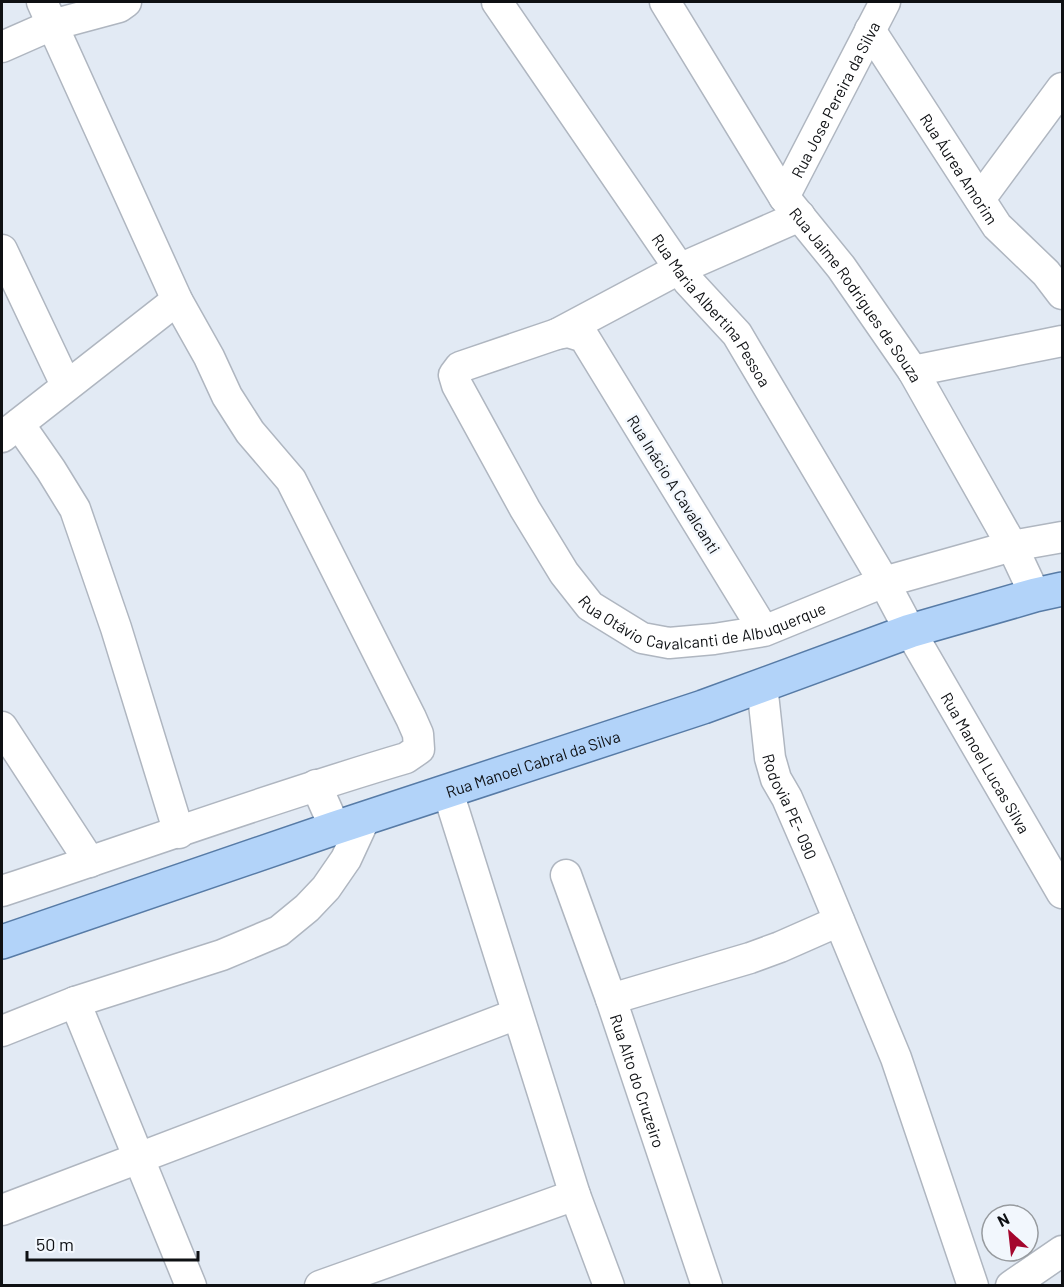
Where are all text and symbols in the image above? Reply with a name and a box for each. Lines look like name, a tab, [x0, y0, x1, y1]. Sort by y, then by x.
street label: Rua Jose Pereira da Silva	[786, 18, 883, 181]
street label: Rua Áurea Amorim	[917, 109, 1003, 228]
street label: Rua Jaime Rodrigues de Souza	[786, 203, 927, 385]
street label: Rua Maria Albertina Pessoa	[649, 230, 775, 390]
street label: Rua Inácio A Cavalcanti	[624, 411, 724, 557]
street label: Rua Otávio Cavalcanti de Albuquerque	[574, 581, 836, 613]
text: Rua Otávio Cavalcanti de Albuquerque	[575, 591, 828, 653]
street label: Rua Manoel Lucas Silva	[938, 688, 1035, 836]
street label: Rua Manoel Cabral da Silva	[443, 726, 622, 801]
street label: Rodovia PE- 090	[760, 751, 822, 862]
street label: Rua Alto do Cruzeiro	[607, 1011, 669, 1150]
north arrow	[980, 1203, 1040, 1263]
text: N	[994, 1208, 1012, 1230]
scale bar	[27, 1224, 198, 1262]
text: 50 m	[36, 1233, 74, 1255]

